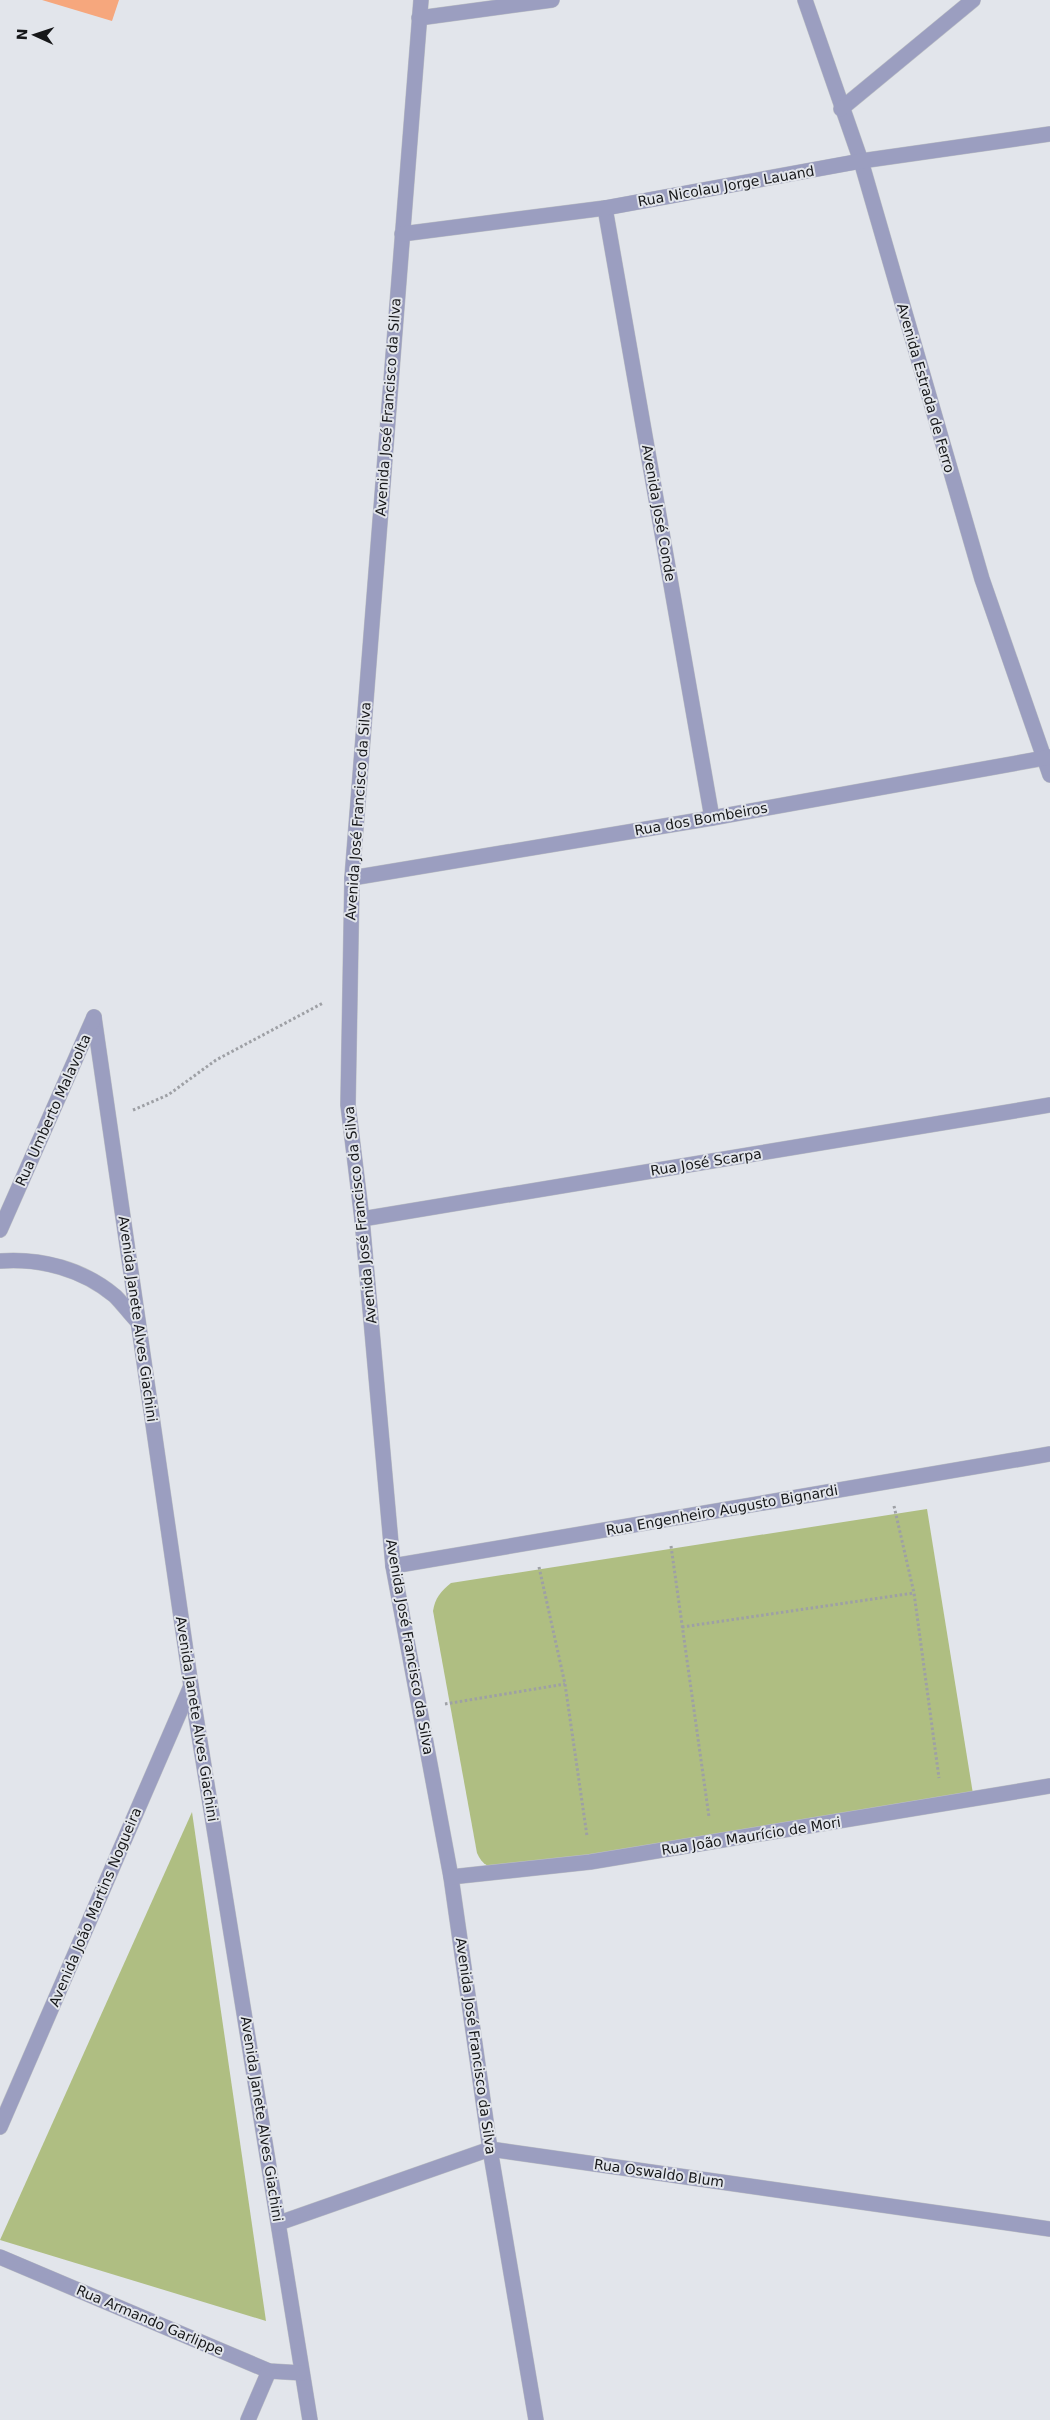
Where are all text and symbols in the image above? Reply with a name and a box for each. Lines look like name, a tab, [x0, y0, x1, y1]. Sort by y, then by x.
north arrow	[10, 10, 60, 60]
text: N	[14, 28, 30, 41]
street label: Rua Nicolau Jorge Lauand	[636, 163, 816, 209]
street label: Avenida José Francisco da Silva	[372, 297, 404, 517]
street label: Avenida Estrada de Ferro	[894, 301, 958, 475]
street label: Avenida José Conde	[639, 444, 679, 582]
street label: Avenida José Francisco da Silva	[342, 701, 374, 921]
street label: Rua dos Bombeiros	[633, 799, 769, 839]
street label: Rua Umberto Malavolta	[12, 1032, 94, 1188]
street label: Avenida José Francisco da Silva	[341, 1105, 379, 1325]
street label: Rua José Scarpa	[649, 1145, 763, 1179]
street label: Avenida Janete Alves Giachini	[116, 1215, 160, 1423]
street label: Rua Engenheiro Augusto Bignardi	[605, 1482, 839, 1538]
street label: Avenida José Francisco da Silva	[383, 1538, 437, 1756]
street label: Avenida Janete Alves Giachini	[173, 1615, 221, 1823]
street label: Avenida João Martins Nogueira	[46, 1805, 144, 2009]
street label: Rua João Maurício de Mori	[660, 1814, 842, 1858]
street label: Avenida José Francisco da Silva	[453, 1937, 499, 2155]
street label: Avenida Janete Alves Giachini	[238, 2015, 286, 2223]
street label: Rua Oswaldo Blum	[593, 2156, 725, 2190]
street label: Rua Armando Garlippe	[74, 2282, 226, 2358]

